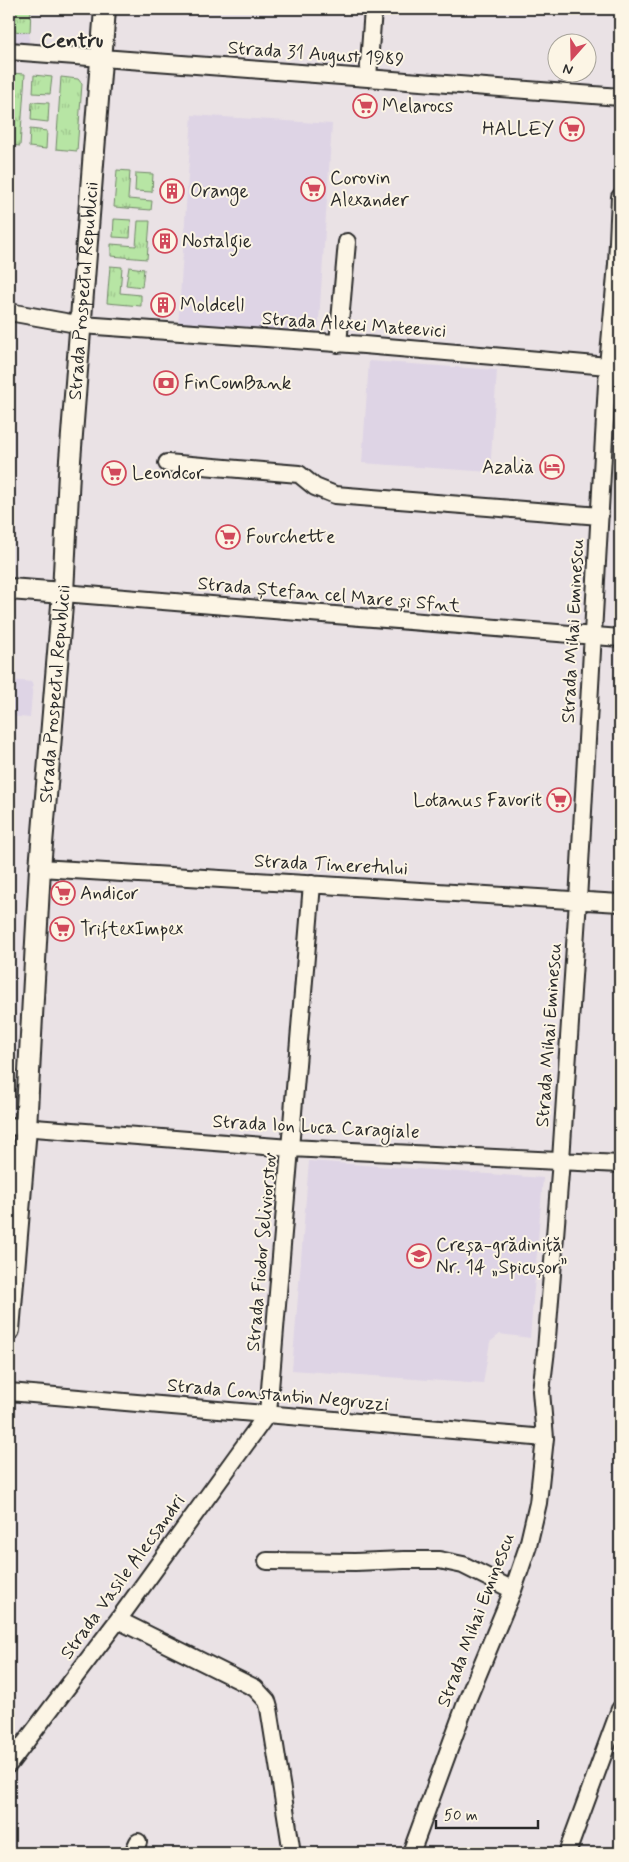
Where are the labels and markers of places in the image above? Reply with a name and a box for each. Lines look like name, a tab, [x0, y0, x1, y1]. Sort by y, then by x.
supermarket icon: Melarocs	[352, 93, 378, 119]
place label: Melarocs	[382, 94, 453, 119]
supermarket icon: HALLEY	[559, 116, 585, 142]
place label: HALLEY	[482, 117, 554, 142]
place label: Corovin Alexander	[330, 166, 409, 213]
supermarket icon: Corovin Alexander	[300, 176, 326, 202]
building icon: Orange	[159, 178, 185, 204]
place label: Orange	[190, 179, 248, 206]
building icon: Nostalgie	[152, 228, 178, 254]
place label: Nostalgie	[182, 229, 252, 257]
building icon: Moldcell	[150, 292, 176, 318]
place label: Moldcell	[180, 293, 244, 318]
bank icon: FinComBank	[153, 370, 179, 396]
place label: FinComBank	[184, 371, 292, 396]
hotel icon: Azalia	[539, 454, 565, 480]
place label: Azalia	[482, 455, 534, 480]
supermarket icon: Leondcor	[101, 460, 127, 486]
place label: Leondcor	[132, 461, 204, 486]
supermarket icon: Fourchette	[215, 524, 241, 550]
place label: Fourchette	[246, 525, 335, 550]
supermarket icon: Lotanus Favorit	[546, 787, 572, 813]
place label: Lotanus Favorit	[413, 788, 542, 813]
supermarket icon: Andicor	[50, 880, 76, 906]
place label: Andicor	[80, 881, 139, 906]
supermarket icon: TriftexImpex	[49, 916, 75, 942]
place label: TriftexImpex	[80, 917, 184, 942]
place label: Creșa-grădiniță Nr. 14 „Spicușor”	[436, 1233, 567, 1280]
school or university icon: Creșa-grădiniță Nr. 14 „Spicușor”	[406, 1243, 432, 1269]

